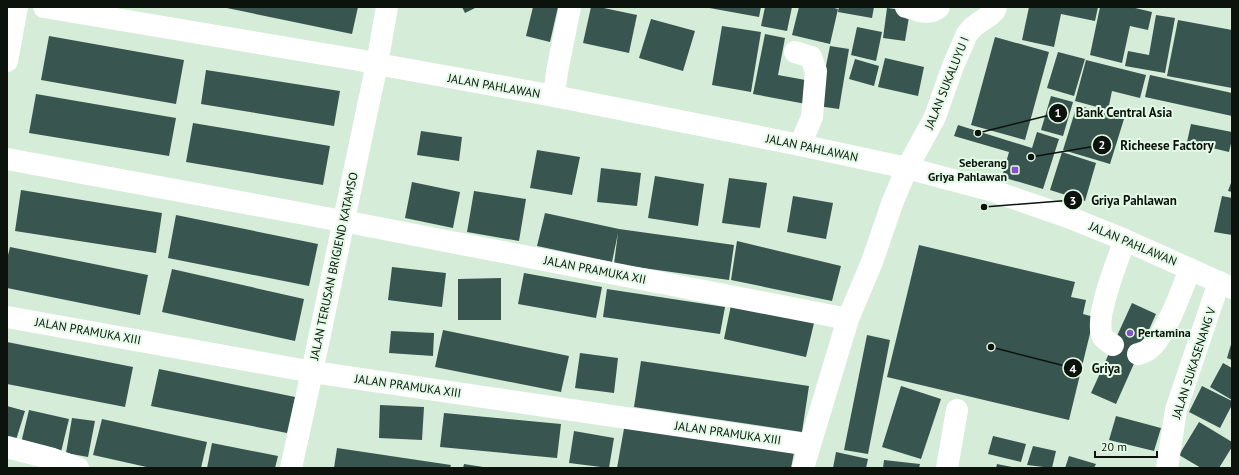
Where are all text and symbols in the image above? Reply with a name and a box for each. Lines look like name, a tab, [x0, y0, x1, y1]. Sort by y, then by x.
street label: JALAN SUKALUYU I	[921, 34, 972, 132]
street label: JALAN PAHLAWAN	[446, 70, 542, 101]
callout: Bank Central Asia	[1048, 100, 1181, 125]
text: Bank Central Asia	[1076, 104, 1172, 121]
text: 1	[1055, 105, 1061, 120]
street label: JALAN PAHLAWAN	[764, 130, 860, 165]
callout: Richeese Factory	[1092, 133, 1222, 158]
text: 2	[1099, 137, 1105, 152]
text: Richeese Factory	[1120, 137, 1215, 154]
place label: Seberang Griya Pahlawan	[928, 155, 1007, 184]
marker: Seberang Griya Pahlawan	[1010, 165, 1020, 175]
street label: JALAN TERUSAN BRIGJEND KATAMSO	[306, 171, 361, 362]
callout: Griya Pahlawan	[1063, 188, 1185, 213]
text: Griya Pahlawan	[1091, 192, 1177, 209]
text: 3	[1070, 193, 1076, 208]
street label: JALAN PAHLAWAN	[1086, 218, 1179, 269]
street label: JALAN PRAMUKA XII	[542, 252, 647, 287]
street label: JALAN SUKASENANG V	[1168, 305, 1219, 421]
street label: JALAN PRAMUKA XIII	[33, 314, 142, 347]
place label: Pertamina	[1138, 325, 1191, 340]
marker: Pertamina	[1125, 328, 1135, 338]
callout: Griya	[1063, 356, 1128, 381]
text: Griya	[1092, 360, 1120, 377]
text: 4	[1070, 361, 1077, 376]
street label: JALAN PRAMUKA XIII	[353, 370, 462, 400]
street label: JALAN PRAMUKA XIII	[673, 417, 782, 447]
scale bar	[1095, 433, 1157, 459]
text: 20 m	[1101, 439, 1127, 454]

